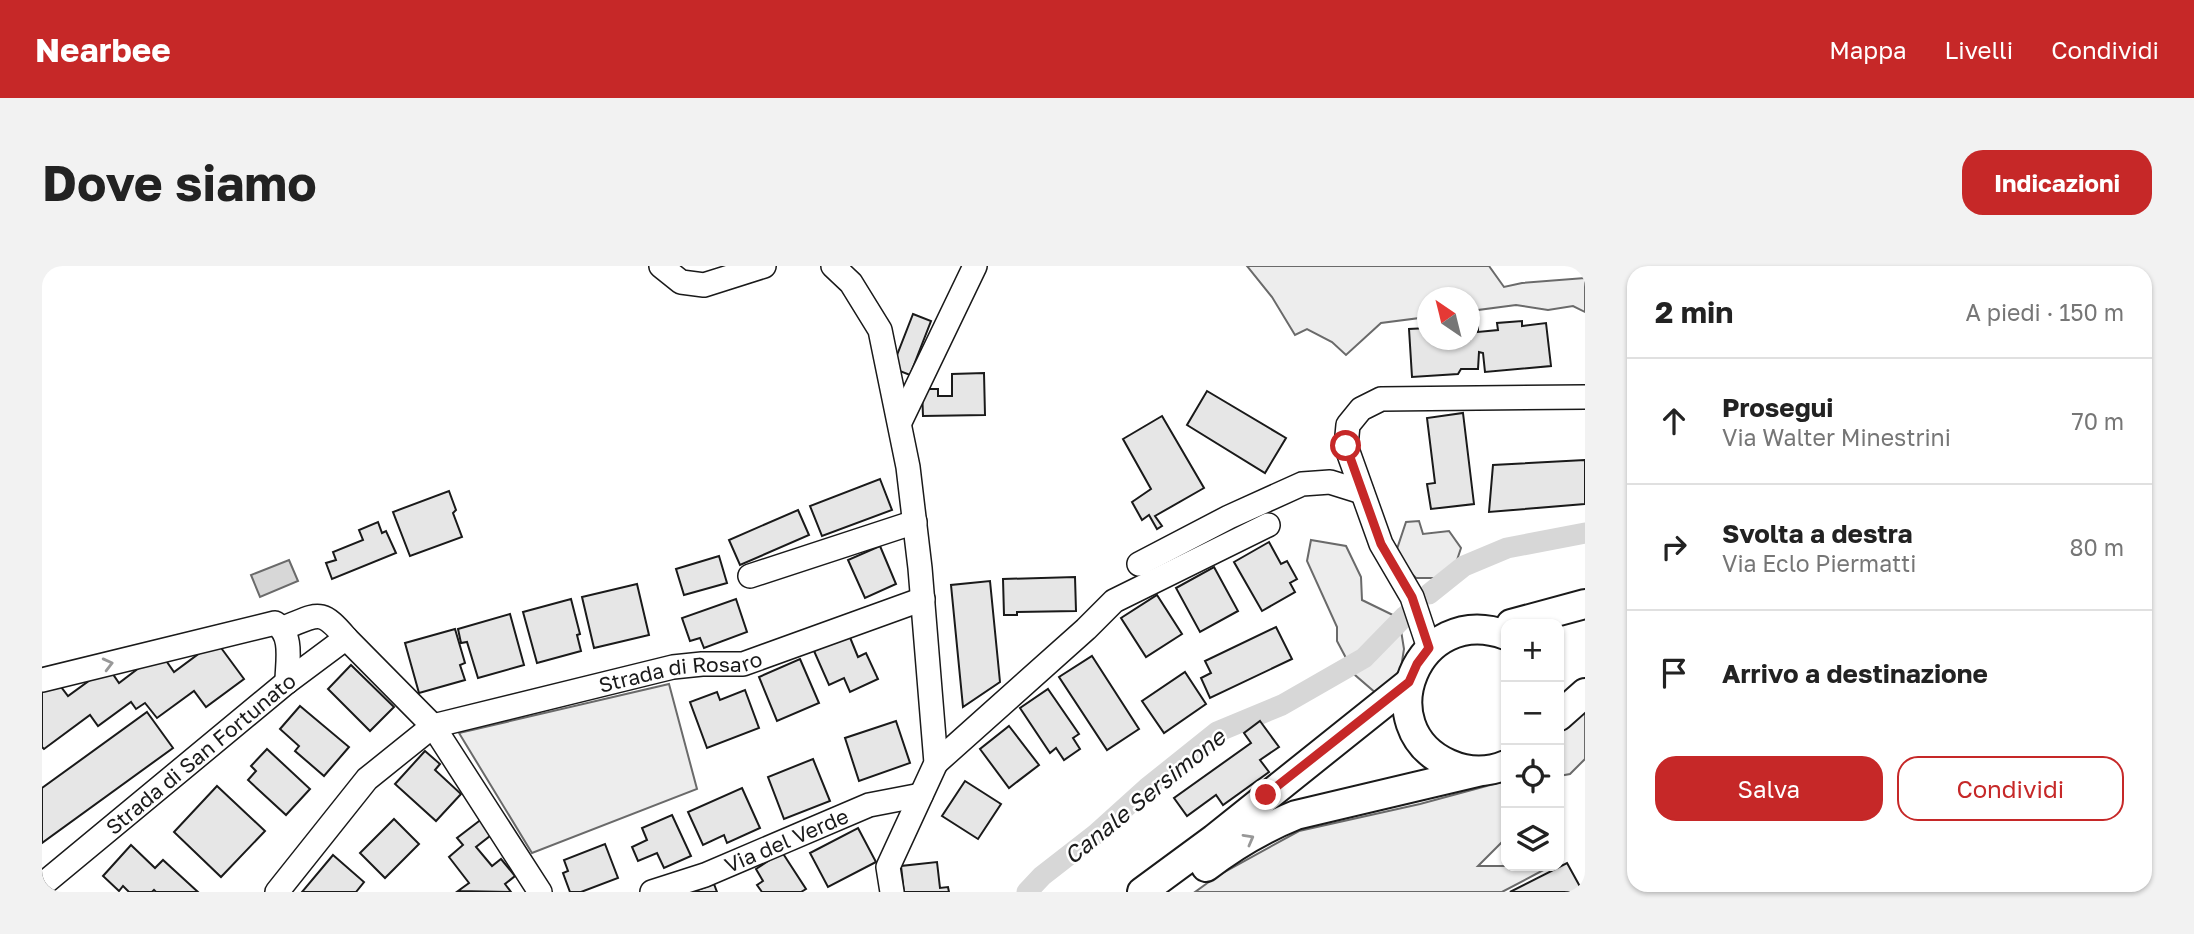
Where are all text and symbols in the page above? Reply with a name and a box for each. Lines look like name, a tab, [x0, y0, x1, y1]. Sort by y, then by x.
text: Nearbee	[35, 30, 171, 69]
text: Mappa	[1829, 35, 1906, 64]
text: Livelli	[1944, 35, 2013, 64]
text: Condividi	[2051, 35, 2159, 64]
button: Indicazioni	[1962, 150, 2152, 215]
text: Dove siamo	[42, 153, 317, 212]
north arrow	[1417, 287, 1480, 350]
text: 2 min	[1655, 294, 1733, 330]
text: A piedi · 150 m	[1966, 298, 2124, 326]
text: Prosegui	[1722, 392, 1833, 423]
icon: ahead	[1655, 402, 1693, 440]
text: 70 m	[2071, 407, 2124, 435]
text: Via Walter Minestrini	[1722, 423, 1951, 451]
route start	[1330, 430, 1361, 461]
text: Svolta a destra	[1722, 518, 1913, 549]
icon: right	[1655, 528, 1693, 566]
text: 80 m	[2070, 533, 2124, 561]
text: Via Eclo Piermatti	[1722, 549, 1916, 577]
map controls	[1501, 619, 1564, 871]
button: +	[1501, 619, 1564, 682]
street label: Strada di Rosaro	[596, 645, 766, 698]
icon: arrive	[1655, 654, 1693, 692]
one-way arrow	[102, 658, 114, 672]
text: Arrivo a destinazione	[1722, 658, 1988, 689]
street label: Strada di San Fortunato	[100, 667, 301, 840]
button: −	[1501, 682, 1564, 745]
water label: Canale Sersimone	[1058, 721, 1231, 870]
button: locate	[1501, 745, 1564, 808]
button: Salva	[1655, 756, 1883, 821]
button: Condividi	[1897, 756, 2124, 821]
route end	[1250, 779, 1281, 810]
street label: Via del Verde	[720, 802, 852, 878]
button: layers	[1501, 808, 1564, 871]
one-way arrow	[1241, 834, 1254, 847]

